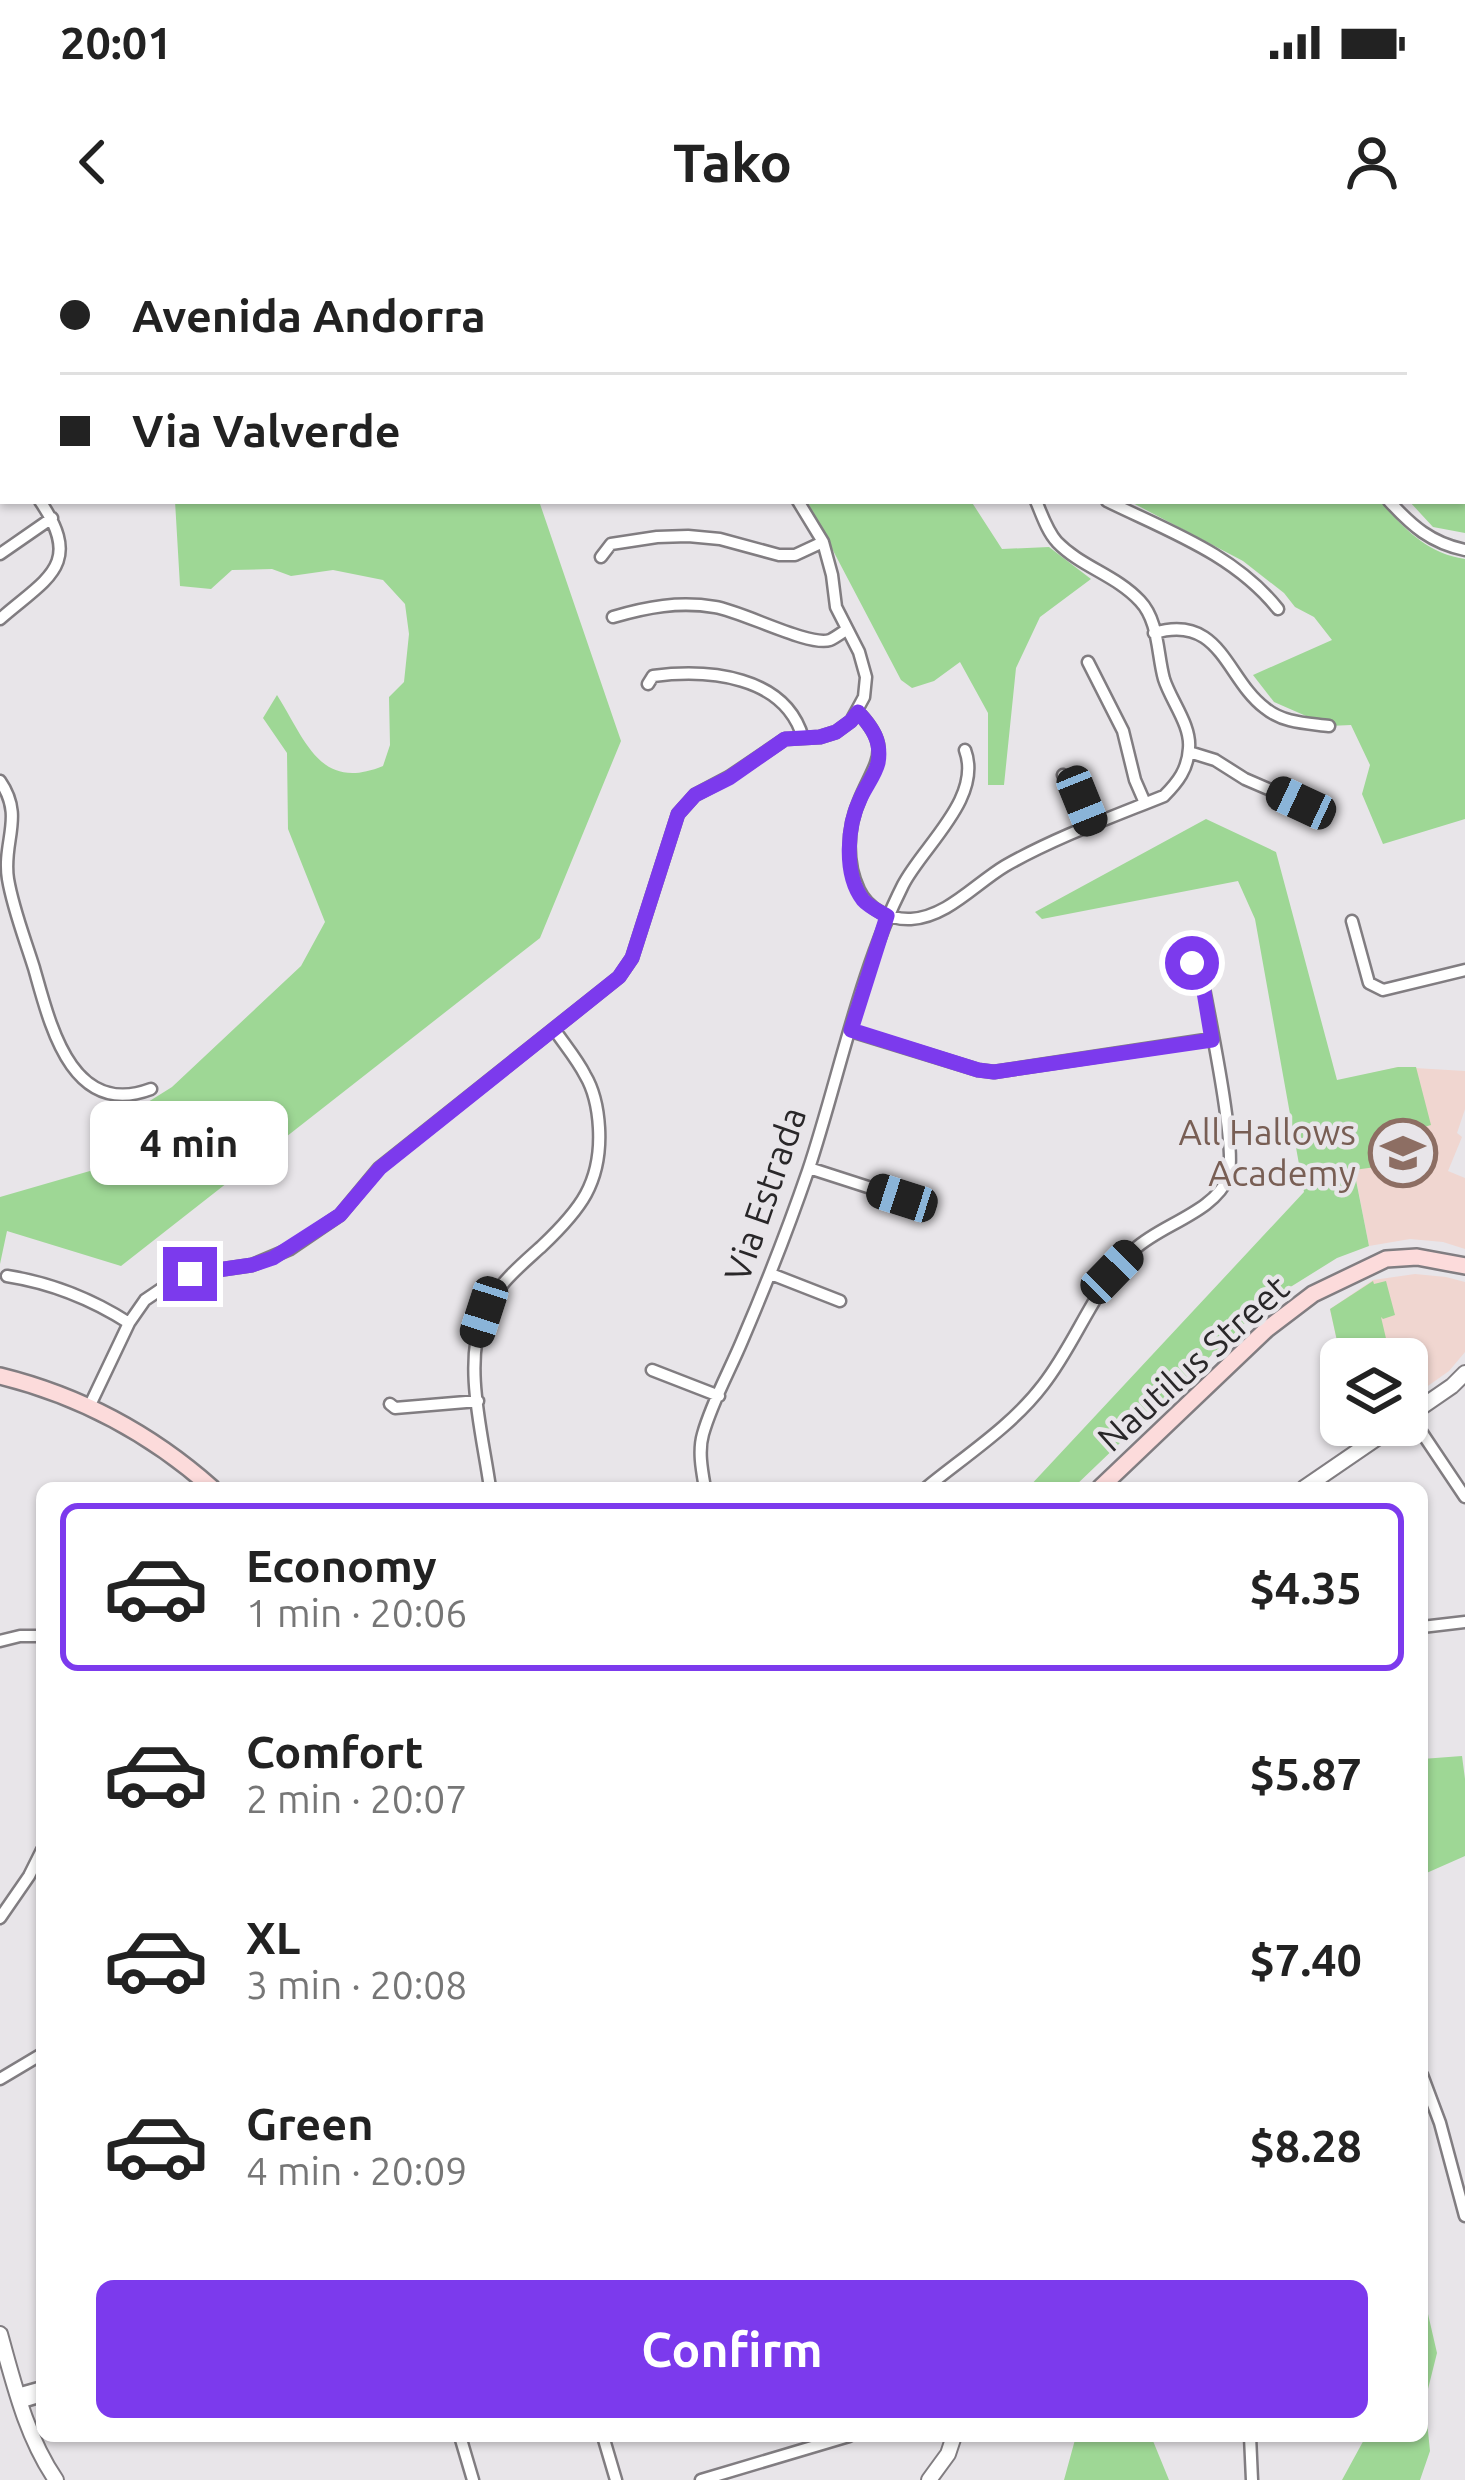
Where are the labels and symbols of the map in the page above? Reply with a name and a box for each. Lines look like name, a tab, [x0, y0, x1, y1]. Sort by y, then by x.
car	[1052, 761, 1112, 841]
car	[1261, 771, 1341, 835]
route start	[1165, 936, 1219, 990]
callout: 4 min	[91, 1100, 289, 1184]
street label: Via Estrada	[716, 1102, 813, 1286]
place label: All Hallows Academy	[1178, 1111, 1356, 1193]
school or university icon: All Hallows Academy	[1368, 1118, 1438, 1188]
car	[862, 1170, 942, 1226]
car	[1074, 1234, 1150, 1310]
route end	[163, 1247, 217, 1301]
street label: Nautilus Street	[1089, 1266, 1296, 1459]
car	[456, 1272, 512, 1352]

